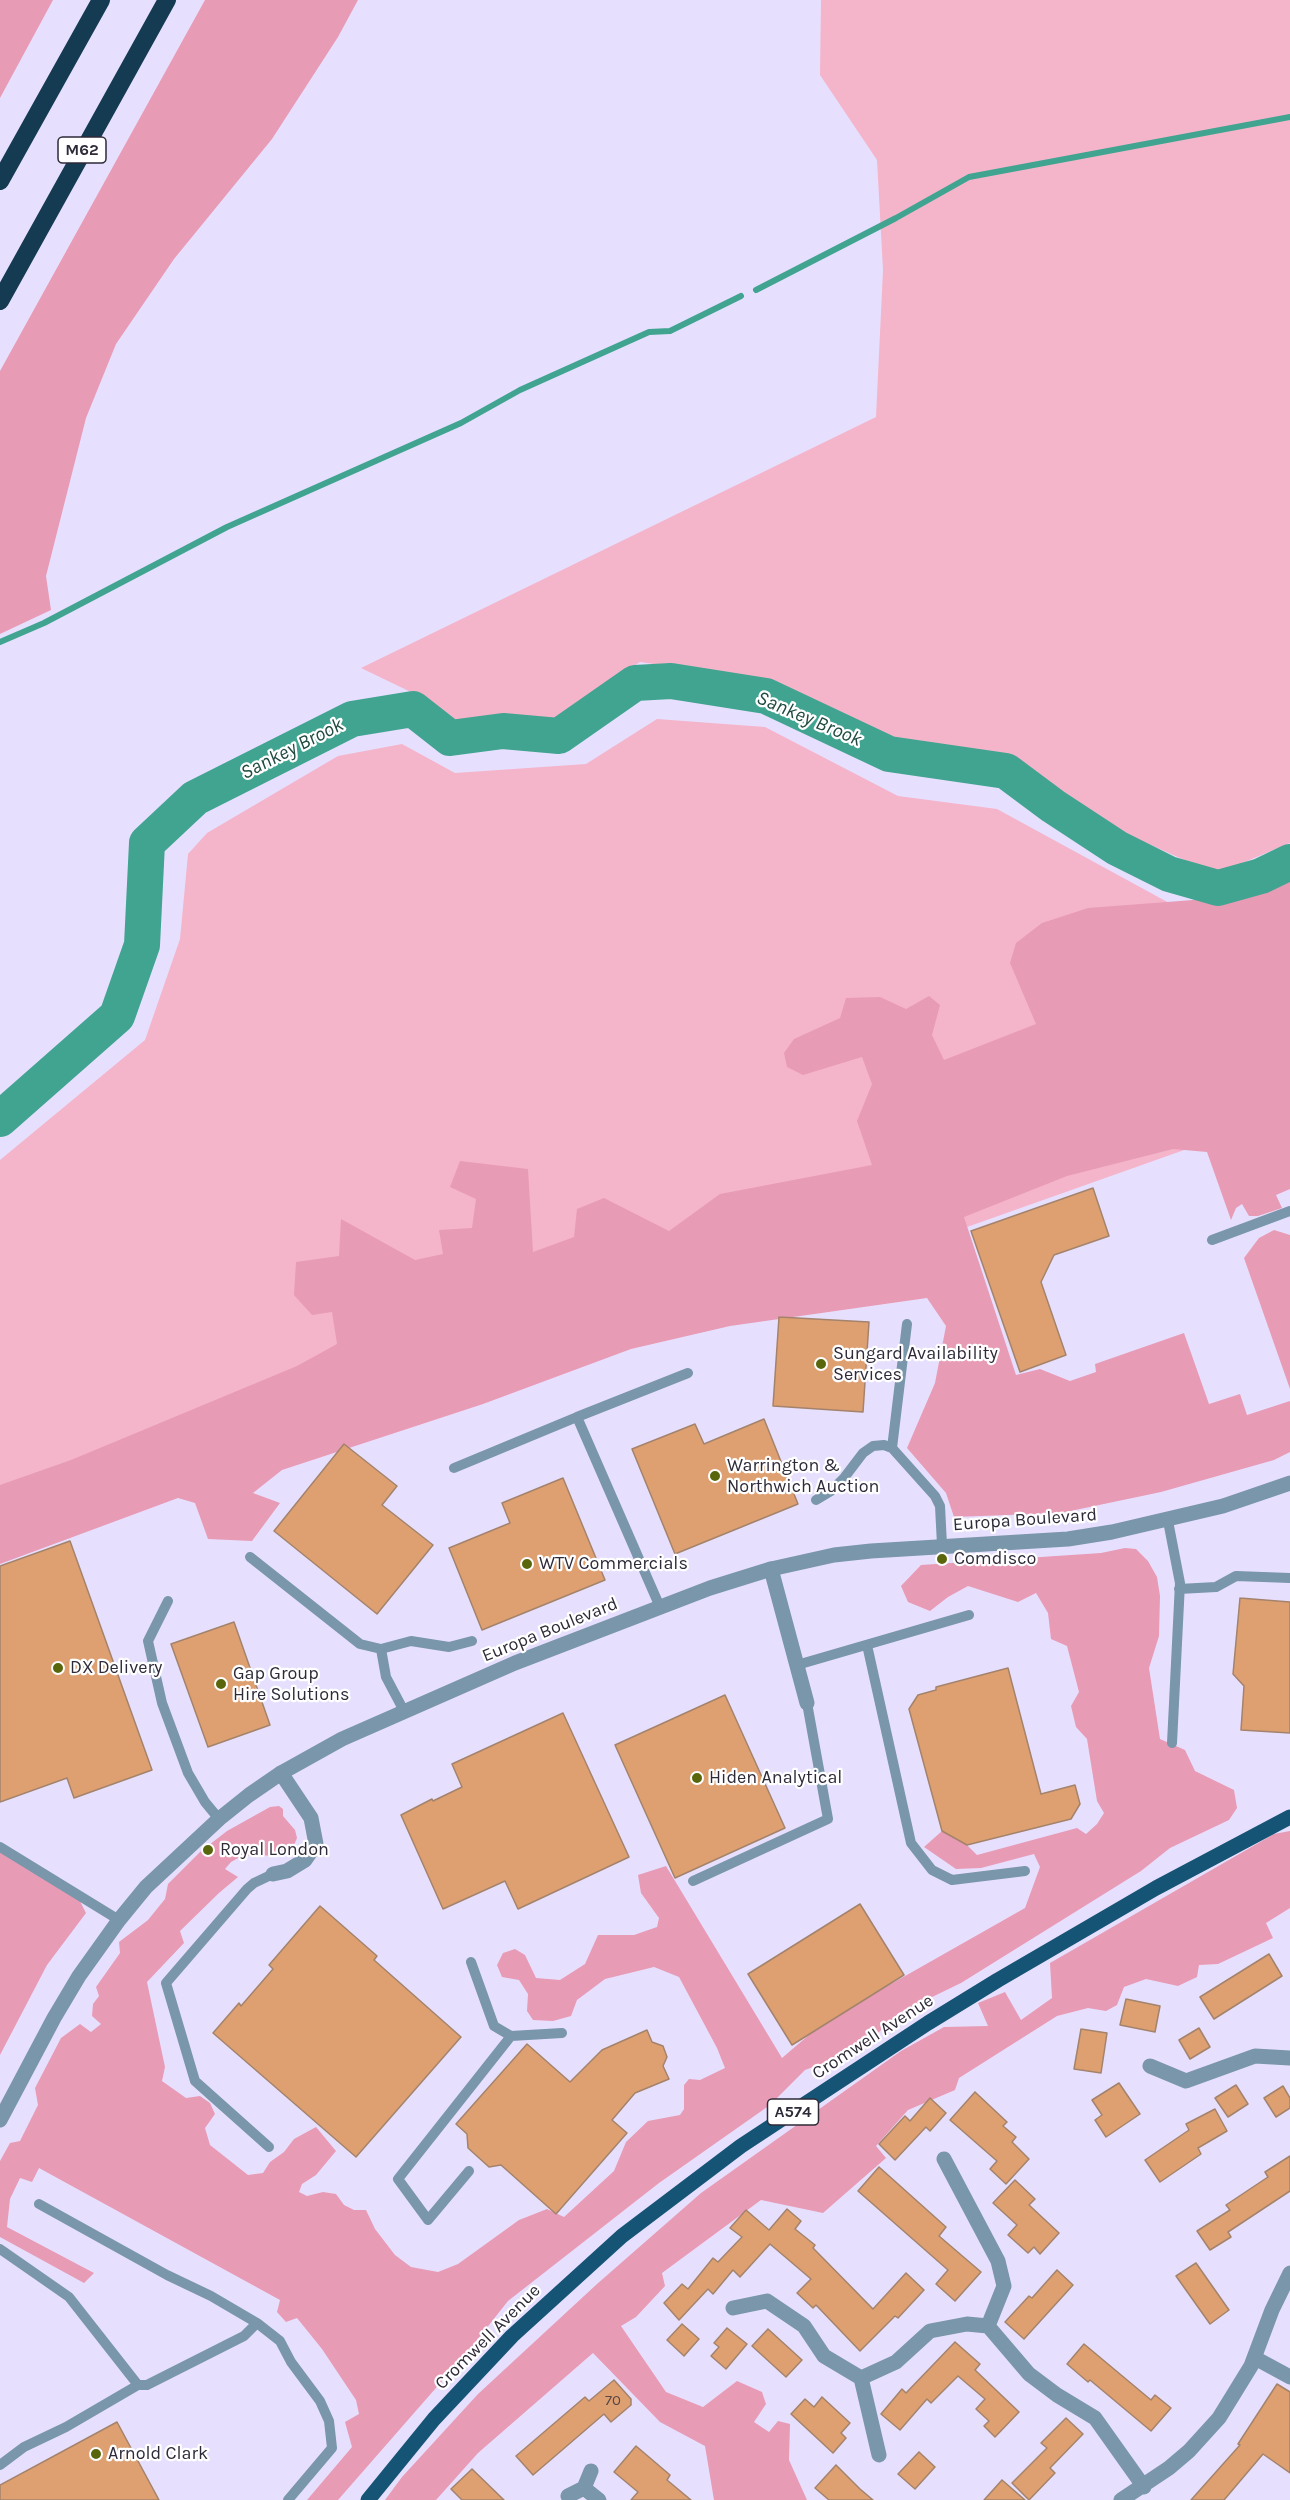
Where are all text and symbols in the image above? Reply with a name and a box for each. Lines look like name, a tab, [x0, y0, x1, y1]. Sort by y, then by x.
road number: M62	[58, 137, 106, 163]
water label: Sankey Brook	[753, 686, 865, 752]
water label: Sankey Brook	[237, 713, 347, 785]
place label: Sungard Availability Services	[833, 1343, 998, 1386]
marker: Sungard Availability Services	[814, 1357, 828, 1371]
place label: Warrington & Northwich Auction	[727, 1455, 879, 1498]
marker: Warrington & Northwich Auction	[708, 1469, 722, 1483]
street label: Europa Boulevard	[952, 1504, 1098, 1536]
place label: Comdisco	[954, 1548, 1036, 1570]
marker: Comdisco	[935, 1552, 949, 1566]
place label: WTV Commercials	[539, 1553, 688, 1575]
marker: WTV Commercials	[520, 1557, 534, 1571]
street label: Europa Boulevard	[479, 1593, 621, 1667]
place label: DX Delivery	[70, 1657, 162, 1679]
marker: DX Delivery	[51, 1661, 65, 1675]
place label: Gap Group Hire Solutions	[233, 1663, 349, 1706]
marker: Gap Group Hire Solutions	[214, 1677, 228, 1691]
place label: Hiden Analytical	[709, 1767, 842, 1789]
marker: Hiden Analytical	[690, 1771, 704, 1785]
place label: Royal London	[220, 1839, 329, 1861]
marker: Royal London	[201, 1843, 215, 1857]
street label: Cromwell Avenue	[808, 1990, 938, 2084]
road number: A574	[768, 2099, 818, 2125]
street label: Cromwell Avenue	[431, 2280, 545, 2394]
house number: 70	[605, 2392, 621, 2410]
place label: Arnold Clark	[108, 2443, 208, 2465]
marker: Arnold Clark	[89, 2447, 103, 2461]

